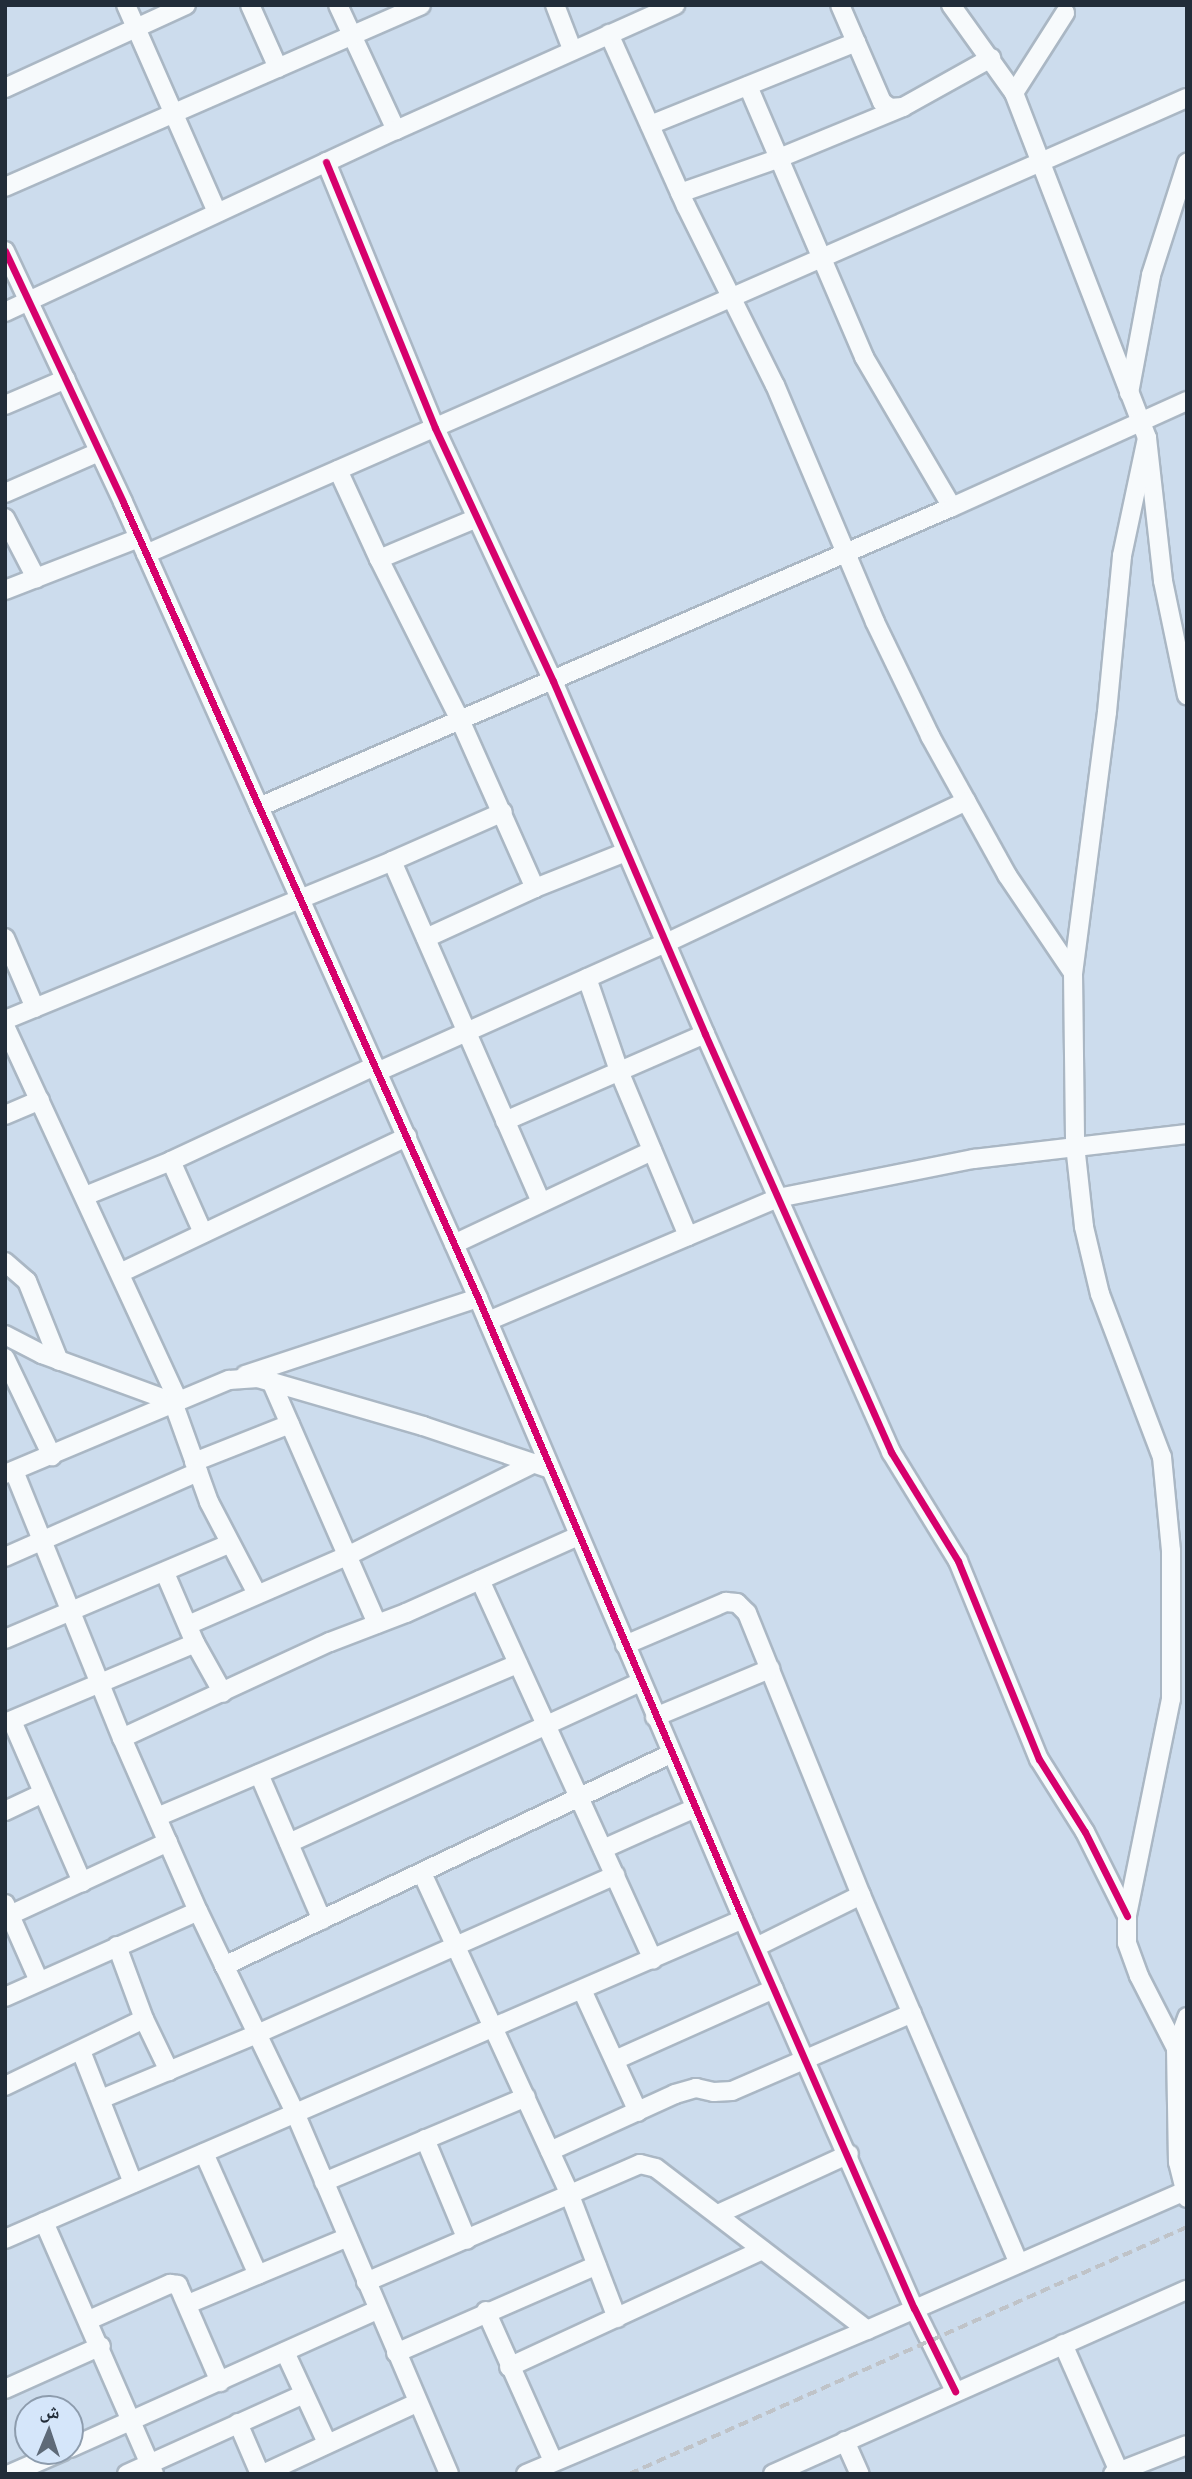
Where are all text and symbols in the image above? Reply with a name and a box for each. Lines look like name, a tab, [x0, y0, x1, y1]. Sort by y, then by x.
north arrow	[14, 2395, 84, 2465]
text: ش	[39, 2399, 60, 2422]

